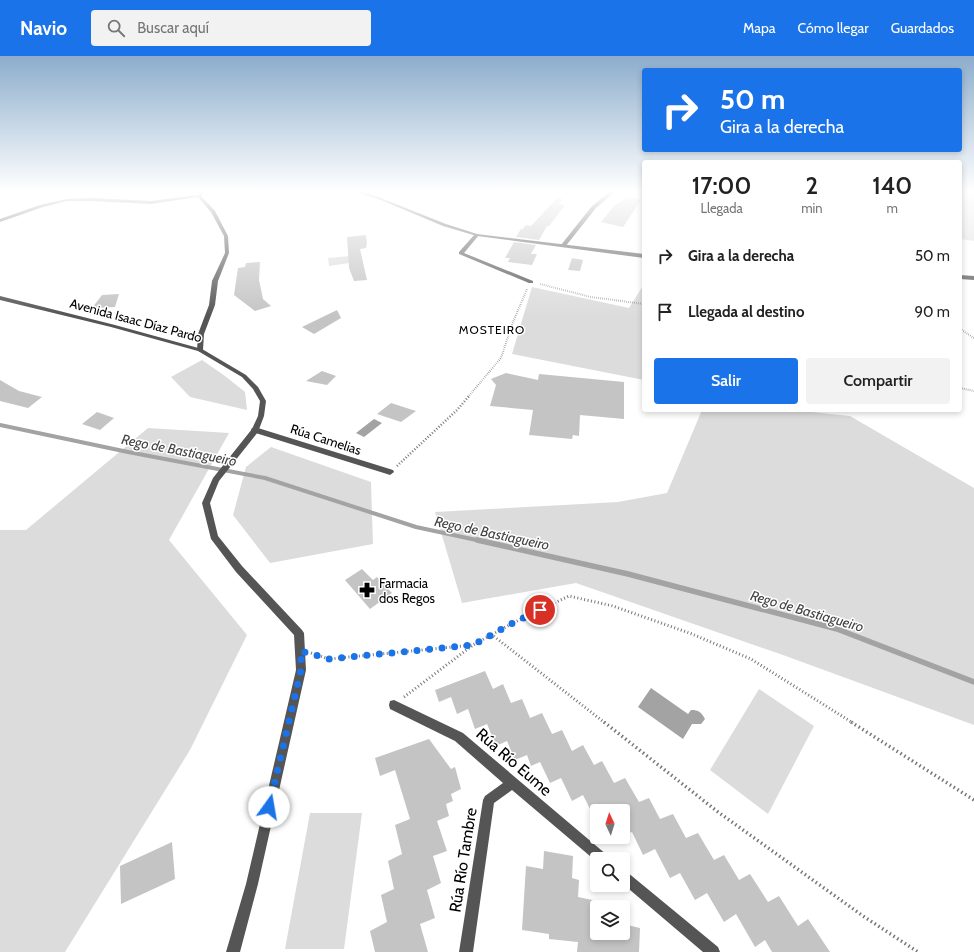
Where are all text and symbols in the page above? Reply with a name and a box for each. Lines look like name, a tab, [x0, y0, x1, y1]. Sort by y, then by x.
search box	[91, 10, 371, 46]
text: Navio	[20, 17, 67, 40]
icon: search	[105, 17, 127, 39]
text: Buscar aquí	[137, 19, 209, 37]
text: Mapa	[743, 19, 776, 37]
text: Cómo llegar	[798, 19, 869, 37]
text: Guardados	[891, 19, 954, 37]
text: 50 m	[720, 82, 785, 116]
icon: right	[654, 84, 706, 136]
text: Gira a la derecha	[720, 116, 844, 138]
text: 17:00	[692, 171, 751, 200]
text: 2	[806, 171, 818, 200]
text: 140	[872, 171, 912, 200]
text: Llegada	[700, 200, 743, 216]
text: min	[801, 200, 823, 216]
text: m	[887, 200, 898, 216]
icon: right	[654, 245, 676, 267]
text: Gira a la derecha	[688, 247, 794, 265]
text: 50 m	[915, 247, 950, 265]
street label: Avenida Isaac Díaz Pardo	[68, 295, 204, 345]
icon: arrive	[654, 301, 676, 323]
text: Llegada al destino	[688, 303, 804, 321]
text: 90 m	[914, 303, 950, 321]
district label: MOSTEIRO	[459, 322, 525, 337]
button: Salir	[654, 358, 798, 404]
button: Compartir	[806, 358, 950, 404]
street label: Rúa Camelias	[289, 420, 364, 458]
water label: Rego de Bastiagueiro	[120, 430, 238, 470]
water label: Rego de Bastiagueiro	[433, 512, 551, 554]
place label: Farmacia dos Regos	[379, 575, 436, 606]
pharmacy icon: Farmacia dos Regos	[358, 581, 376, 599]
water label: Rego de Bastiagueiro	[748, 586, 866, 636]
pin	[523, 593, 557, 627]
icon: arrive	[529, 599, 551, 621]
street label: Rúa Río Eume	[472, 724, 556, 800]
position arrow	[248, 786, 290, 828]
north arrow	[590, 804, 630, 844]
map controls	[590, 804, 630, 940]
street label: Rúa Río Tambre	[445, 806, 481, 914]
button: search	[590, 852, 630, 892]
button: layers	[590, 900, 630, 940]

